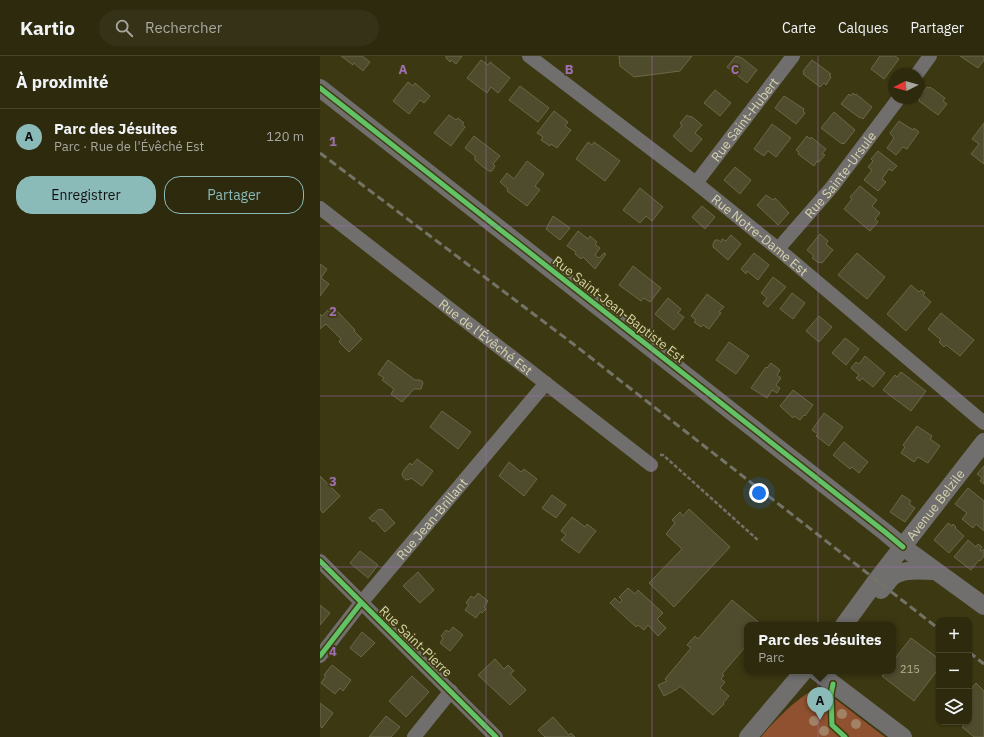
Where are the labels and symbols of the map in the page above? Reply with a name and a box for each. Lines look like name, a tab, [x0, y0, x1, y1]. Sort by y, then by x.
text: A	[399, 61, 408, 78]
text: B	[565, 61, 574, 78]
text: C	[731, 61, 740, 78]
north arrow	[888, 68, 924, 104]
street label: Rue Saint-Hubert	[707, 74, 782, 165]
street label: Rue Sainte-Ursule	[801, 128, 880, 222]
text: 1	[329, 133, 337, 150]
street label: Rue Notre-Dame Est	[708, 191, 811, 280]
street label: Rue Saint-Jean-Baptiste Est	[549, 252, 688, 366]
street label: Rue de l'Évêché Est	[435, 296, 536, 379]
text: 2	[329, 303, 337, 320]
street label: Avenue Belzile	[903, 466, 969, 544]
text: 3	[329, 473, 337, 490]
street label: Rue Jean-Brillant	[393, 475, 471, 564]
your location	[749, 483, 769, 503]
street label: Rue Saint-Pierre	[375, 602, 456, 681]
text: 4	[329, 643, 337, 660]
house number: 215	[900, 662, 920, 676]
pin: A	[807, 687, 833, 720]

